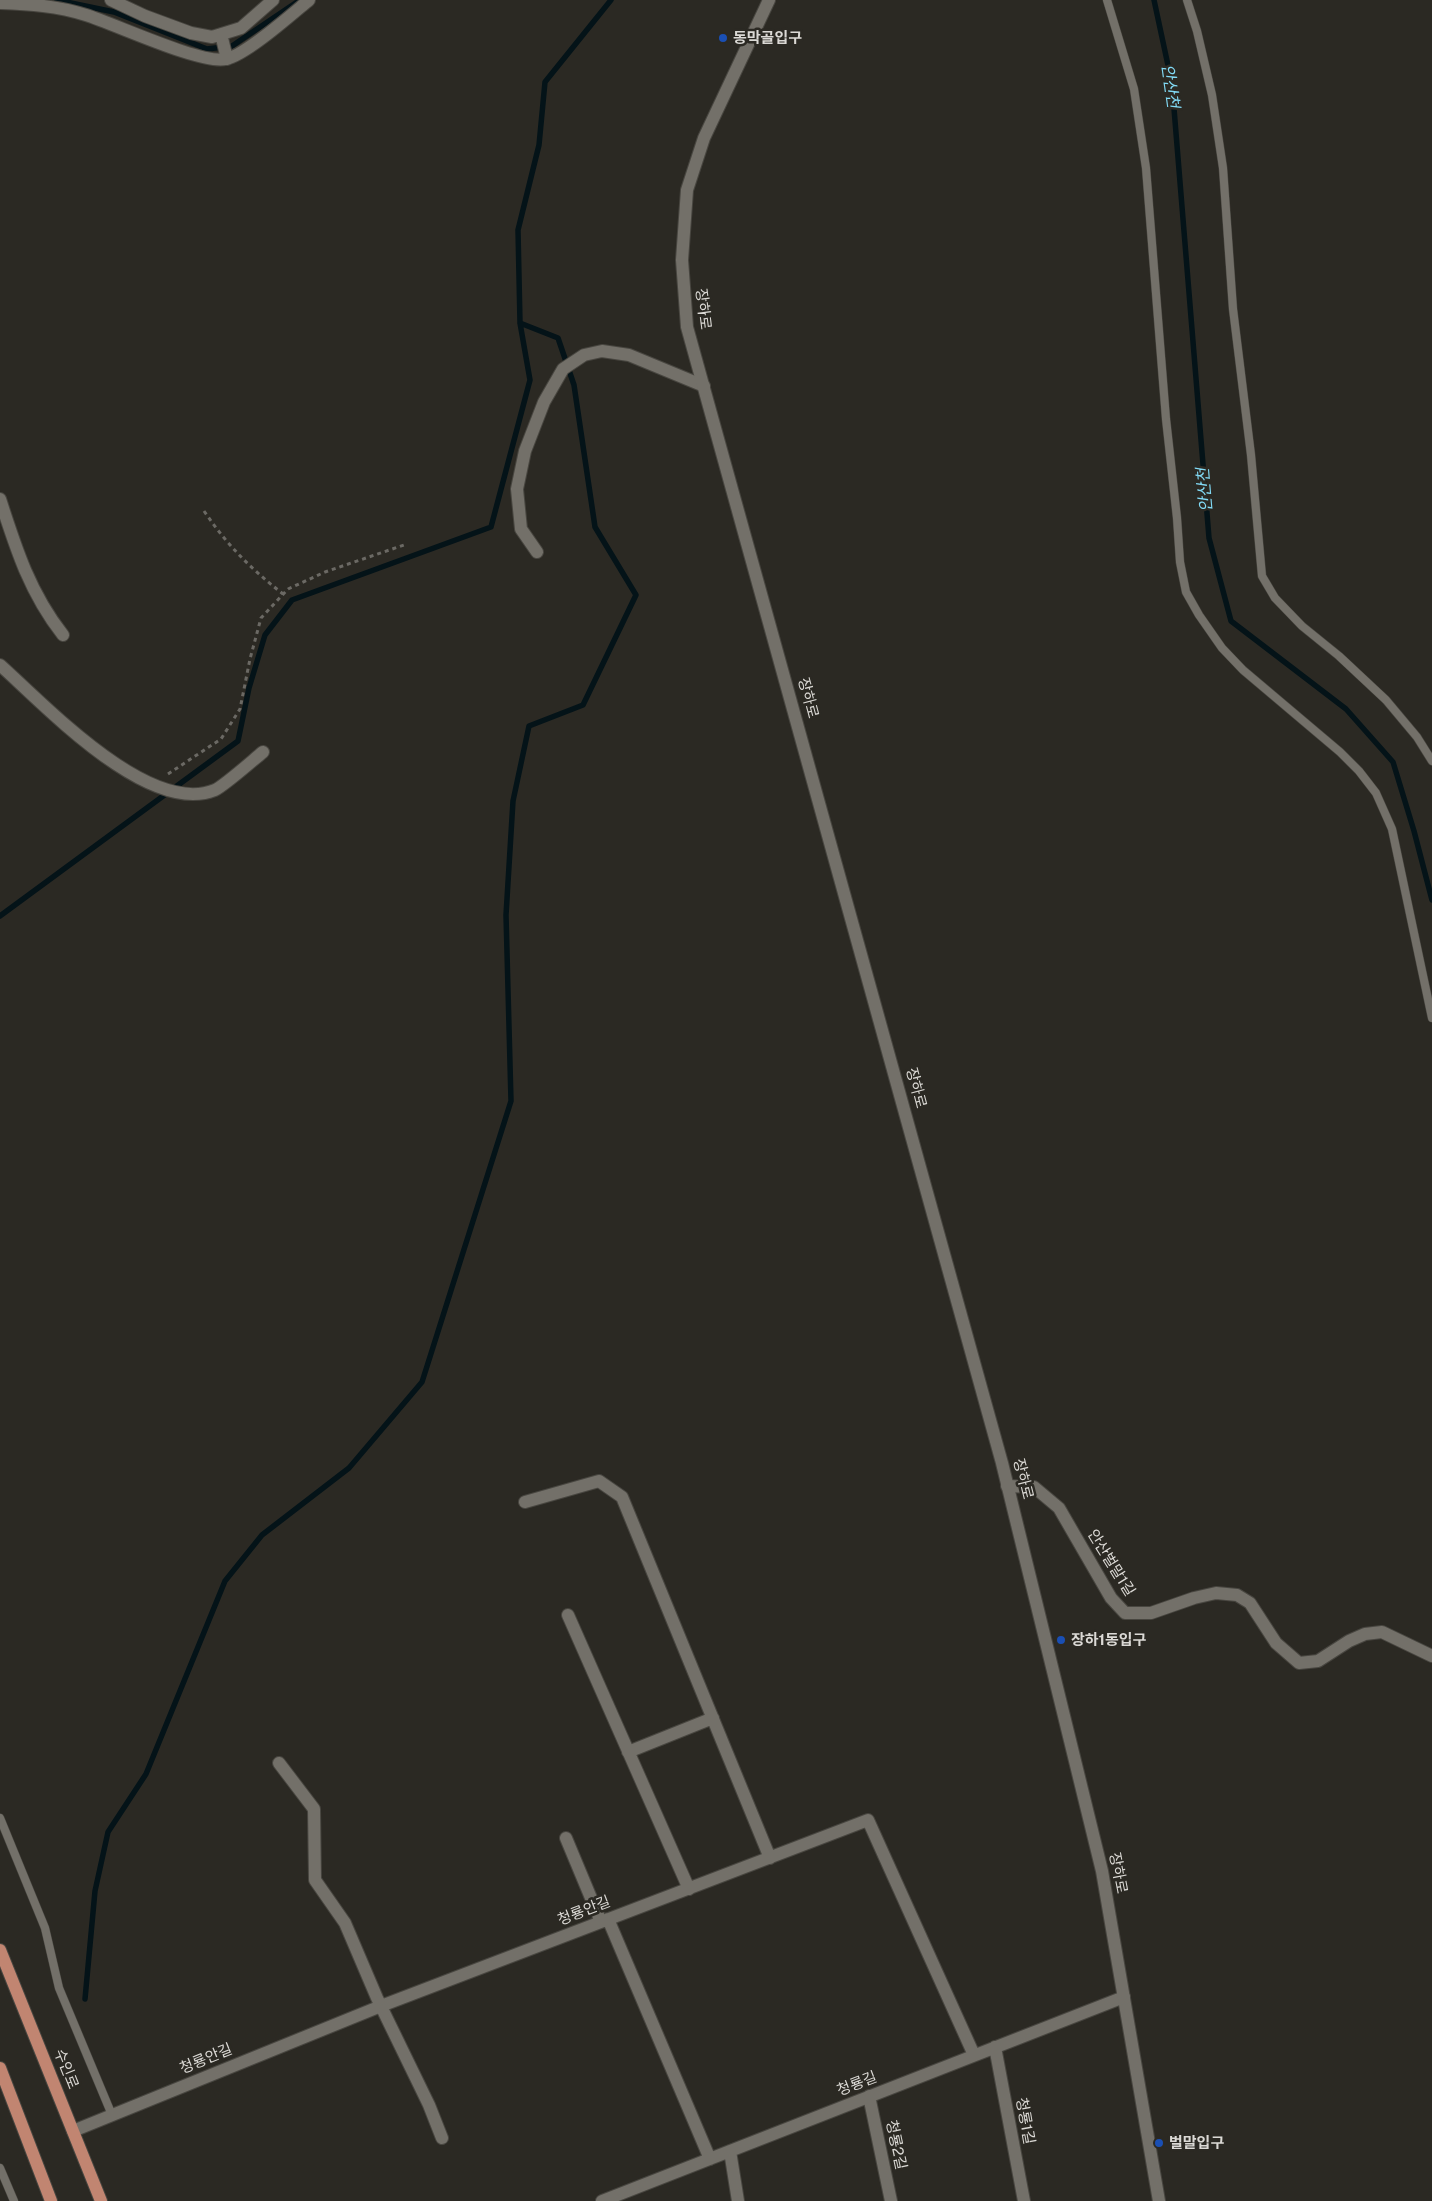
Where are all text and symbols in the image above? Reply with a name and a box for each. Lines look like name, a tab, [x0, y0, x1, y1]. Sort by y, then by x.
place label: 동막골입구	[733, 29, 802, 47]
marker: 동막골입구	[717, 32, 729, 44]
water label: 안산천	[1157, 63, 1183, 109]
street label: 장하로	[692, 287, 714, 331]
water label: 안산천	[1194, 467, 1216, 513]
street label: 장하로	[794, 676, 822, 720]
street label: 장하로	[902, 1066, 930, 1110]
street label: 장하로	[1009, 1457, 1037, 1501]
street label: 안산벌말1길	[1083, 1526, 1139, 1600]
place label: 장하1동입구	[1071, 1631, 1146, 1649]
marker: 장하1동입구	[1055, 1634, 1067, 1646]
street label: 장하로	[1105, 1851, 1131, 1895]
street label: 청룡안길	[555, 1893, 613, 1929]
street label: 청룡안길	[177, 2040, 235, 2078]
street label: 수인로	[50, 2046, 82, 2092]
street label: 청룡길	[834, 2068, 880, 2100]
street label: 청룡1길	[1012, 2096, 1038, 2146]
street label: 청룡2길	[882, 2119, 910, 2171]
place label: 벌말입구	[1169, 2134, 1224, 2152]
marker: 벌말입구	[1153, 2137, 1165, 2149]

